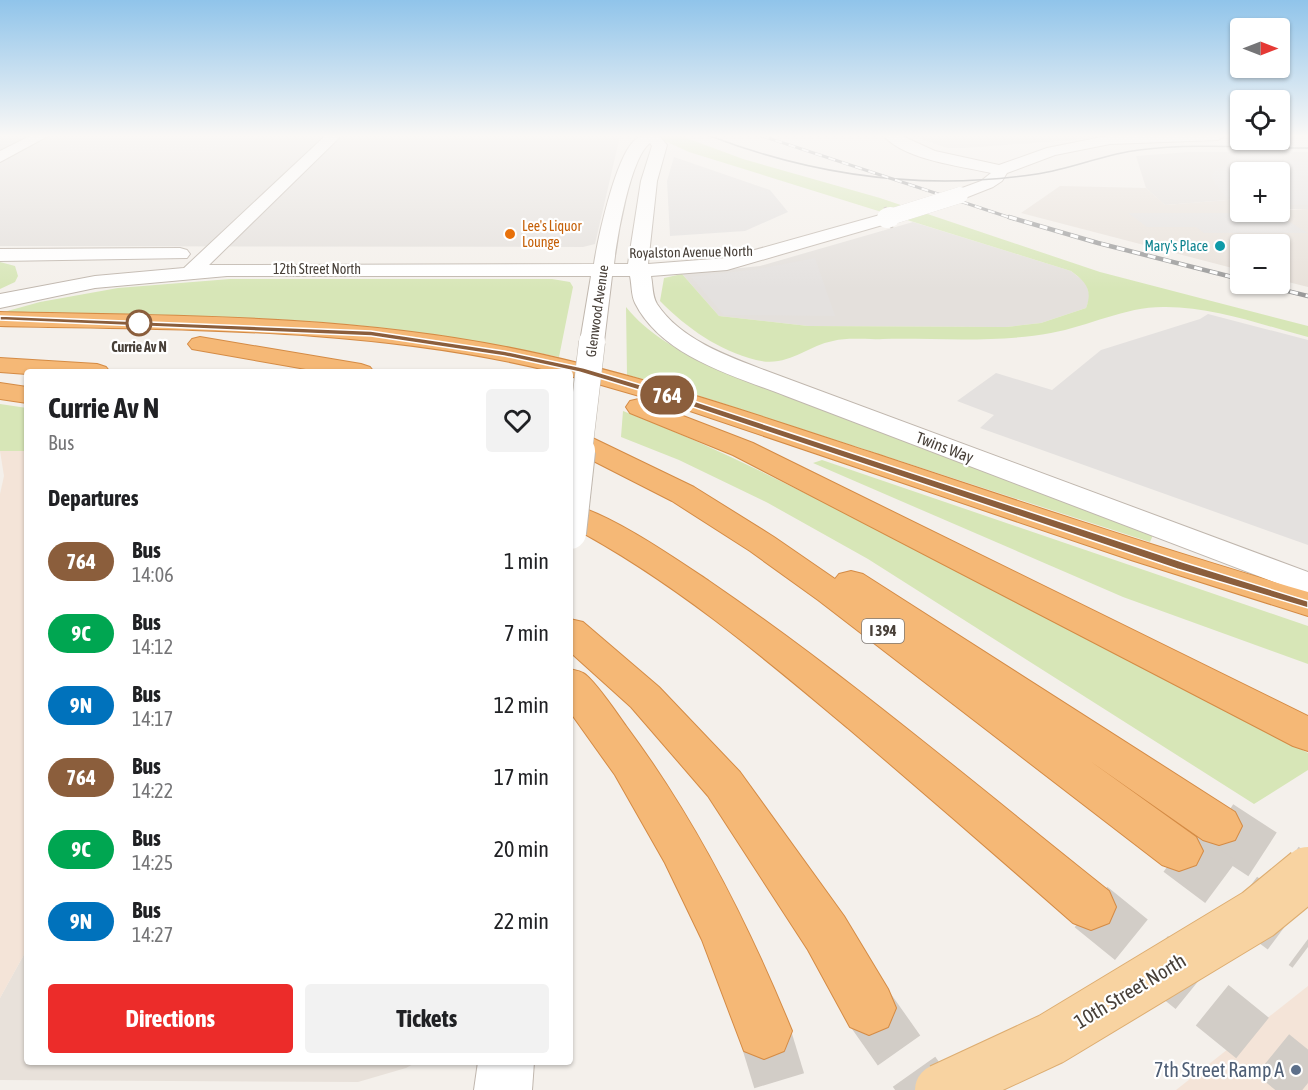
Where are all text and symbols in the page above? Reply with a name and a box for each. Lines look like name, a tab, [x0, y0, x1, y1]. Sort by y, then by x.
north arrow	[1230, 18, 1290, 78]
map controls	[1230, 18, 1290, 294]
button: locate	[1230, 90, 1290, 150]
button: +	[1230, 162, 1290, 222]
place label: Lee's Liquor Lounge	[522, 218, 582, 250]
marker: Lee's Liquor Lounge	[503, 227, 517, 241]
button: −	[1230, 234, 1290, 294]
place label: Mary's Place	[1144, 238, 1208, 254]
marker: Mary's Place	[1213, 239, 1227, 253]
street label: Royalston Avenue North	[629, 243, 753, 261]
street label: 12th Street North	[273, 261, 361, 277]
street label: Glenwood Avenue	[583, 264, 611, 358]
marker: Currie Av N	[126, 310, 152, 336]
place label: Currie Av N	[111, 339, 167, 355]
line badge: 764	[632, 376, 702, 414]
text: 764	[652, 383, 682, 407]
button: heart	[486, 389, 549, 452]
text: Currie Av N	[48, 392, 159, 424]
street label: Twins Way	[913, 428, 977, 467]
text: Bus	[48, 431, 74, 454]
text: Departures	[48, 485, 138, 511]
text: Bus	[132, 537, 161, 563]
text: 1 min	[504, 548, 549, 574]
text: 764	[66, 549, 96, 573]
text: 14:06	[132, 563, 174, 586]
text: Bus	[132, 609, 161, 635]
road number: I 394	[862, 619, 904, 643]
text: 7 min	[504, 620, 549, 646]
text: 9C	[71, 621, 91, 645]
text: 14:12	[132, 635, 173, 658]
text: Bus	[132, 681, 161, 707]
text: 12 min	[494, 692, 549, 718]
text: 9N	[70, 693, 92, 717]
text: 14:17	[132, 707, 173, 730]
text: Bus	[132, 753, 161, 779]
text: 17 min	[494, 764, 549, 790]
text: 764	[66, 765, 96, 789]
text: 14:22	[132, 779, 173, 802]
text: Bus	[132, 825, 161, 851]
text: 20 min	[494, 836, 549, 862]
text: 9C	[71, 837, 91, 861]
text: 14:25	[132, 851, 173, 874]
text: Bus	[132, 897, 161, 923]
text: 22 min	[494, 908, 549, 934]
text: 9N	[70, 909, 92, 933]
text: 14:27	[132, 923, 173, 946]
street label: 10th Street North	[1070, 948, 1190, 1033]
button: Directions	[48, 984, 293, 1053]
button: Tickets	[305, 984, 549, 1053]
place label: 7th Street Ramp A	[1154, 1058, 1284, 1081]
marker: 7th Street Ramp A	[1289, 1063, 1303, 1077]

